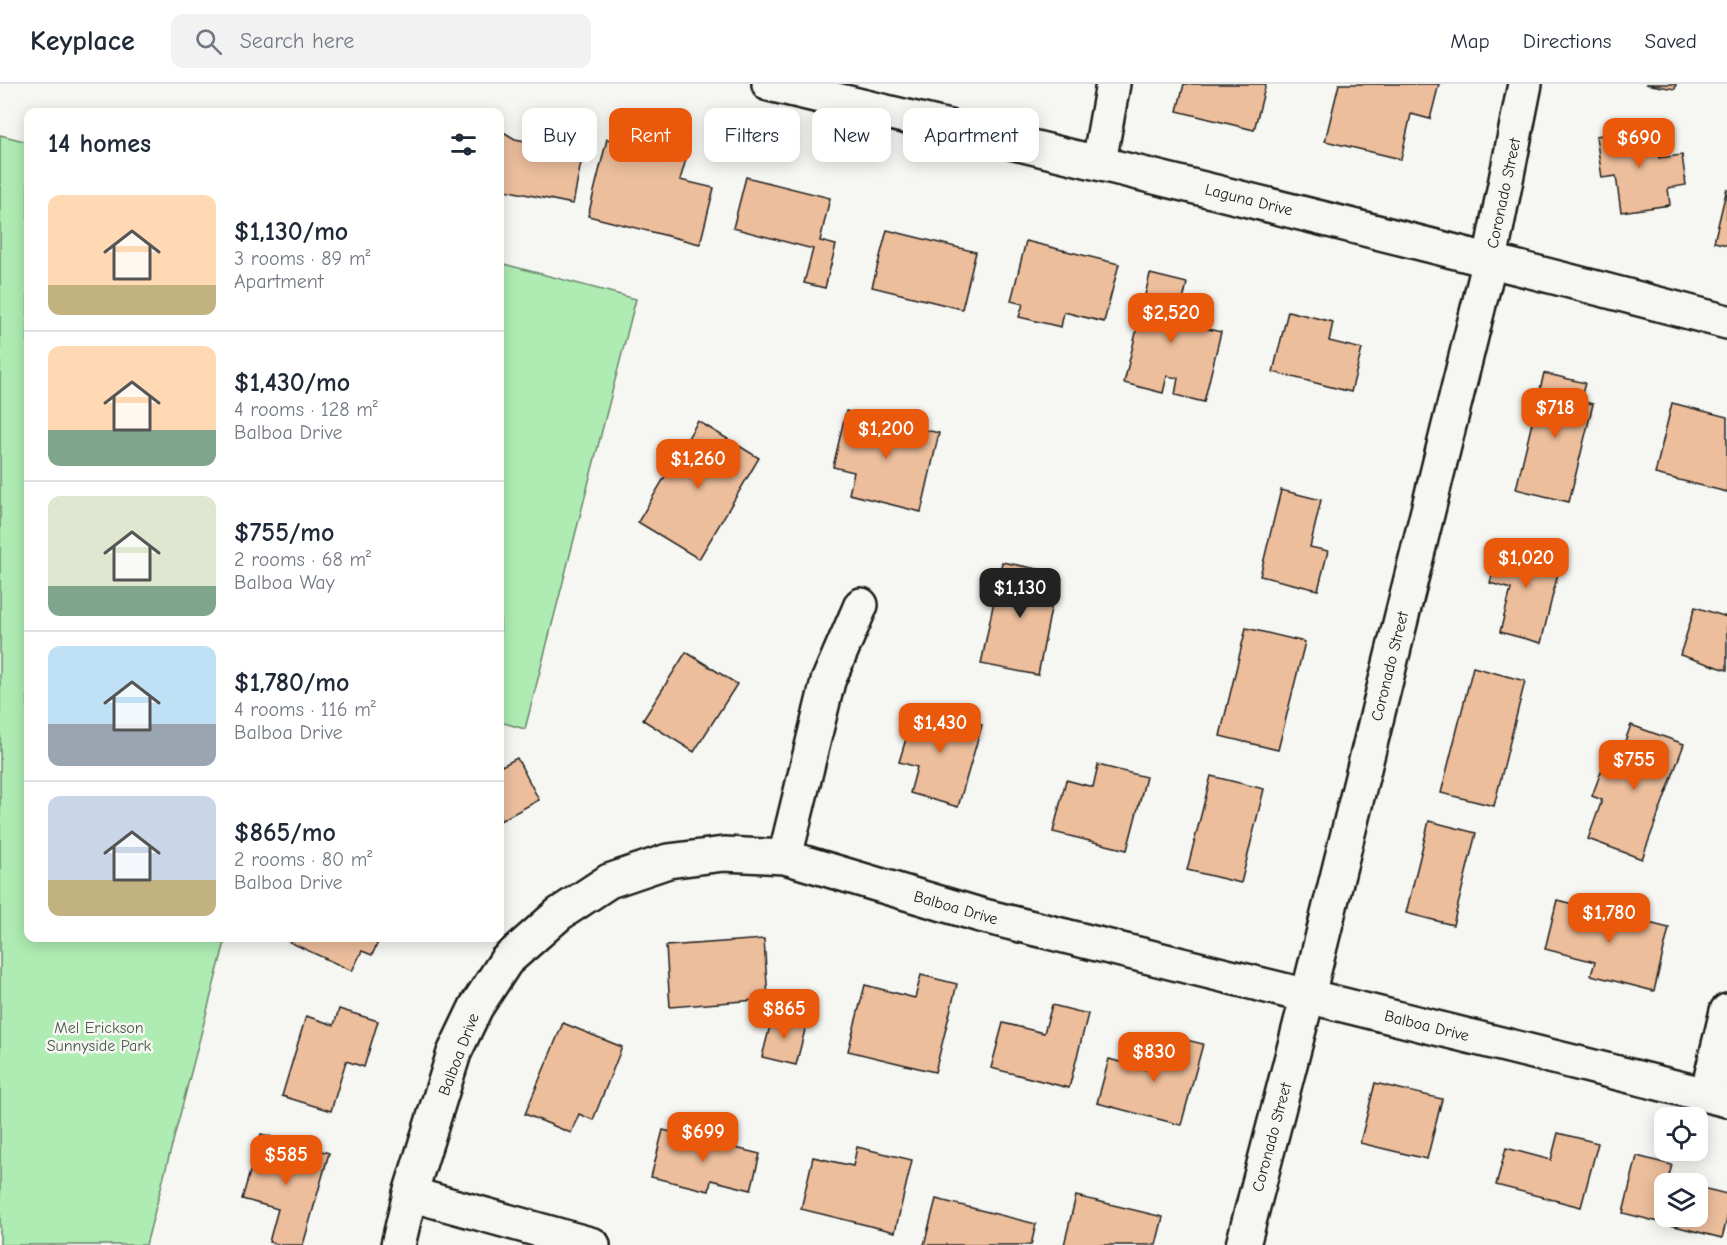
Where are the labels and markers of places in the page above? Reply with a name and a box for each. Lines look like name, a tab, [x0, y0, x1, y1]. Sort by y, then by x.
pin: $690	[1603, 118, 1675, 169]
pin: $2,520	[1122, 293, 1220, 344]
pin: $718	[1519, 388, 1591, 439]
pin: $1,200	[837, 409, 935, 460]
pin: $1,260	[649, 439, 747, 490]
pin: $1,020	[1477, 538, 1575, 589]
pin: $1,130	[971, 568, 1069, 619]
pin: $1,430	[891, 703, 989, 754]
pin: $755	[1598, 740, 1670, 791]
pin: $1,780	[1560, 893, 1658, 944]
pin: $865	[748, 989, 820, 1040]
pin: $830	[1118, 1032, 1190, 1083]
pin: $699	[667, 1112, 739, 1163]
pin: $585	[250, 1135, 322, 1186]

